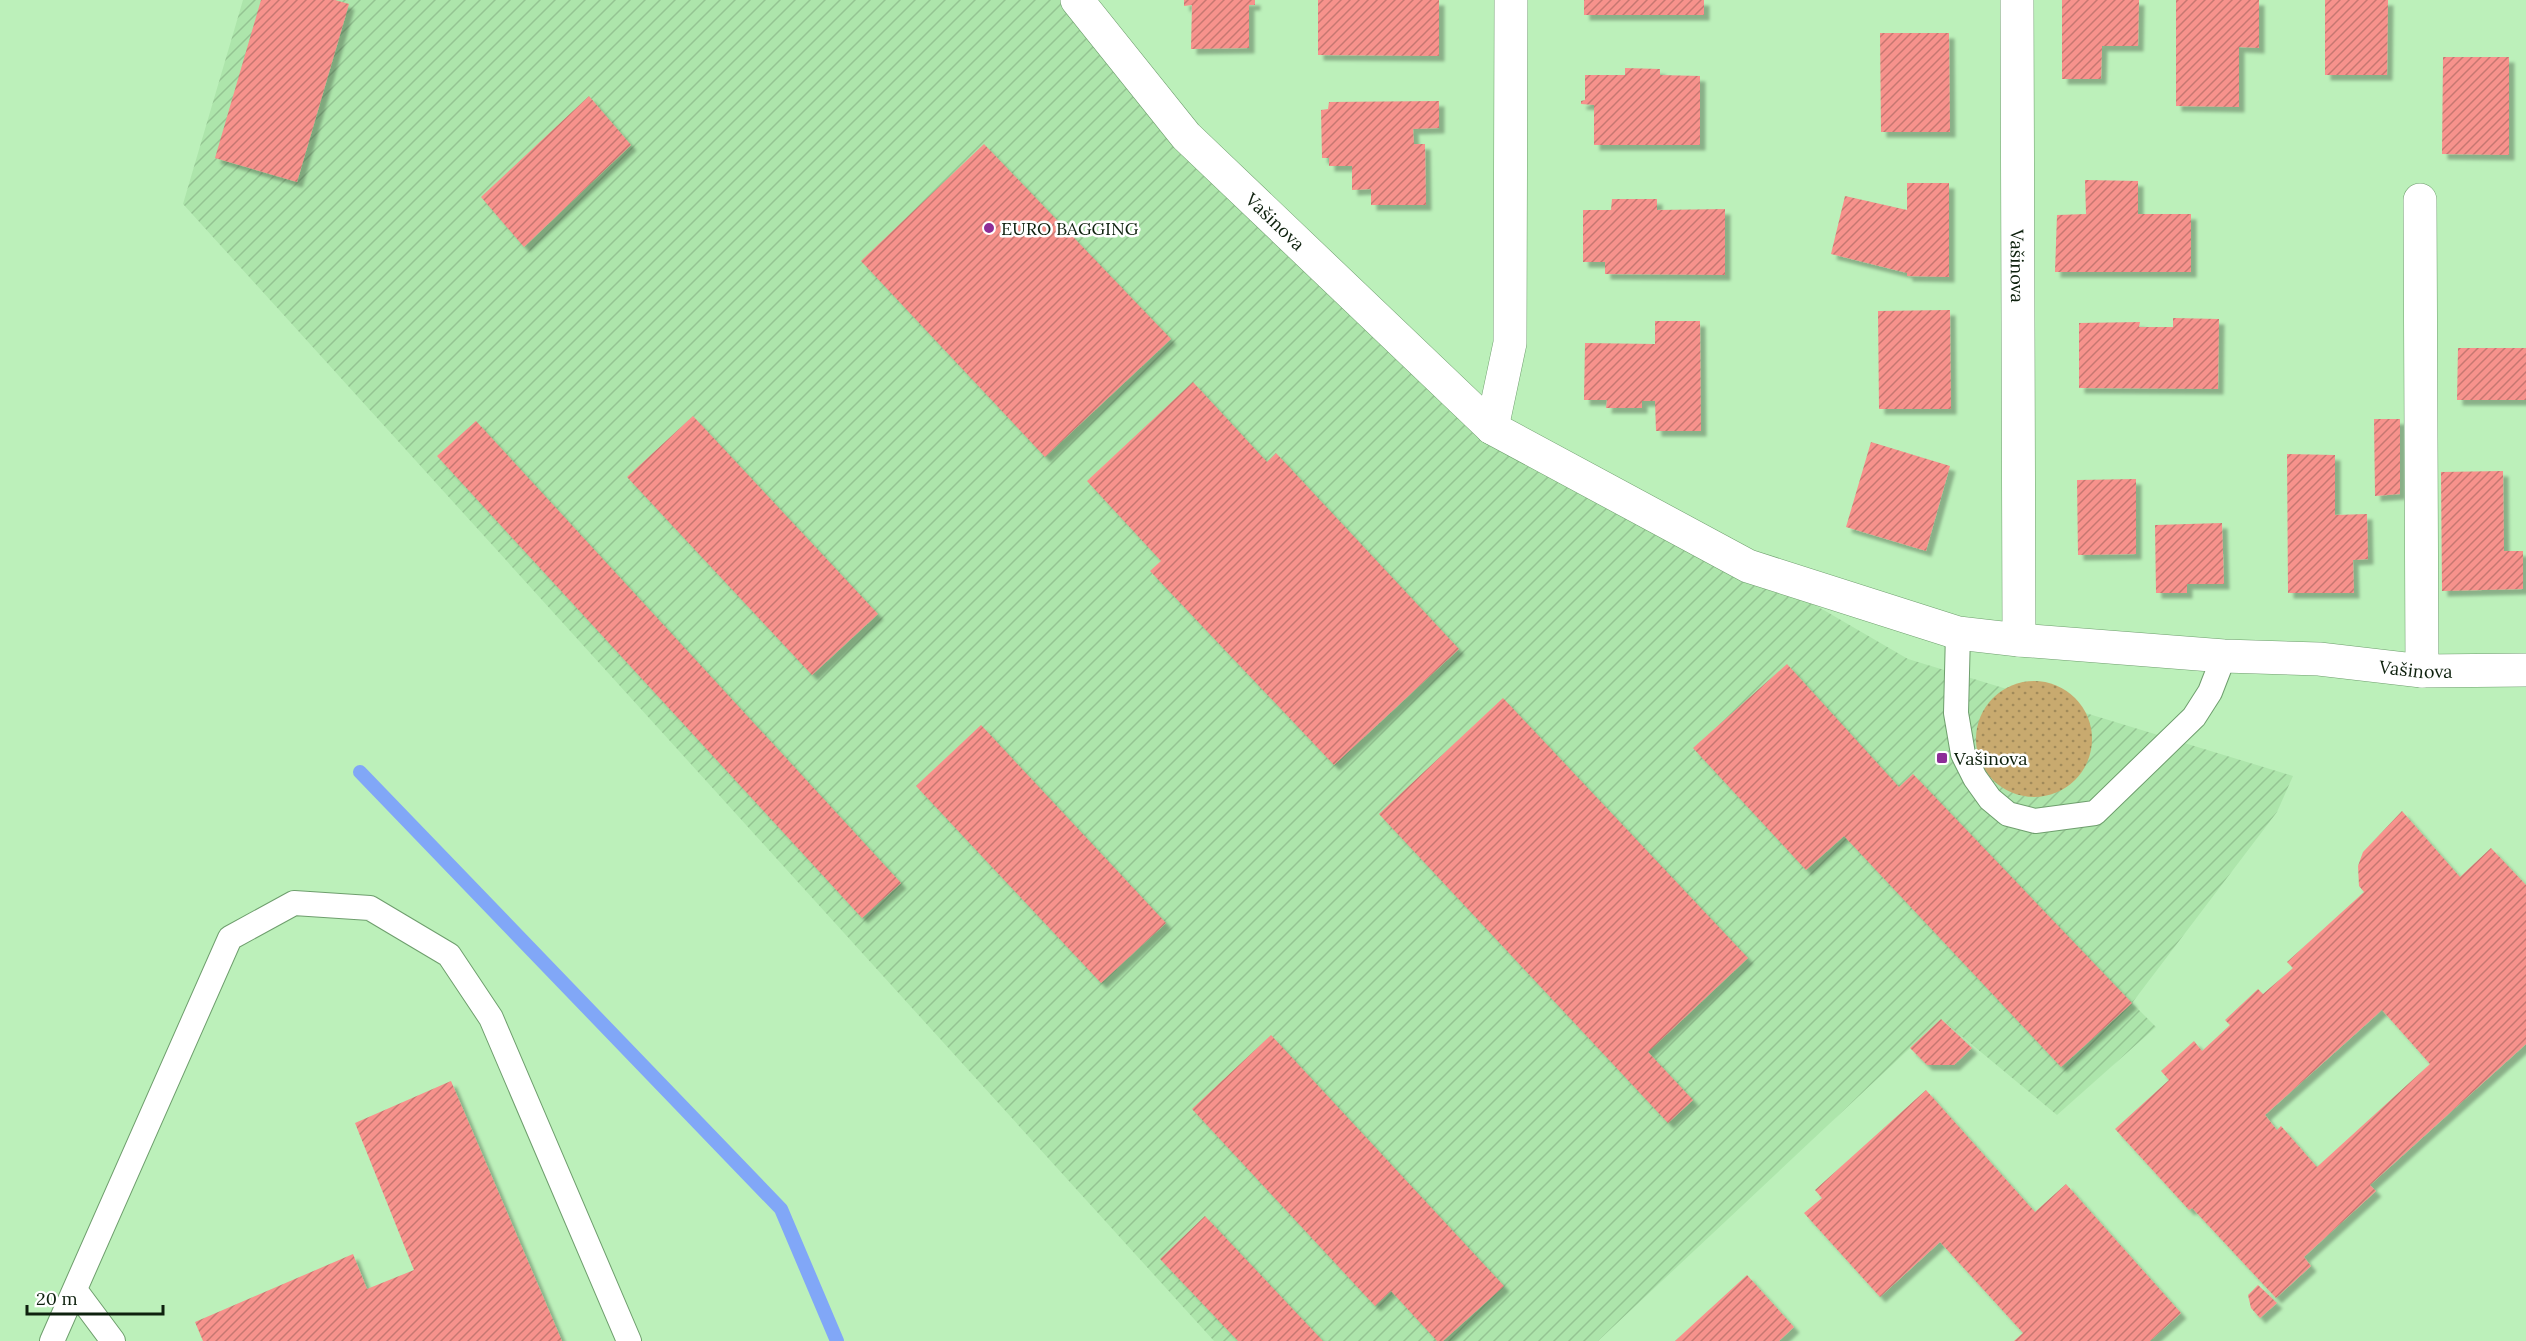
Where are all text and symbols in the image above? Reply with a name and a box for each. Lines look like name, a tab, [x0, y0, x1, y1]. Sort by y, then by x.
street label: Vašinova	[1240, 187, 1310, 255]
place label: EURO BAGGING	[1001, 217, 1139, 240]
marker: EURO BAGGING	[982, 221, 996, 235]
street label: Vašinova	[2006, 228, 2029, 303]
street label: Vašinova	[2377, 654, 2453, 683]
place label: Vašinova	[1953, 747, 2028, 770]
marker: Vašinova	[1935, 751, 1949, 765]
scale bar	[27, 1278, 164, 1316]
text: 20 m	[36, 1287, 78, 1310]

